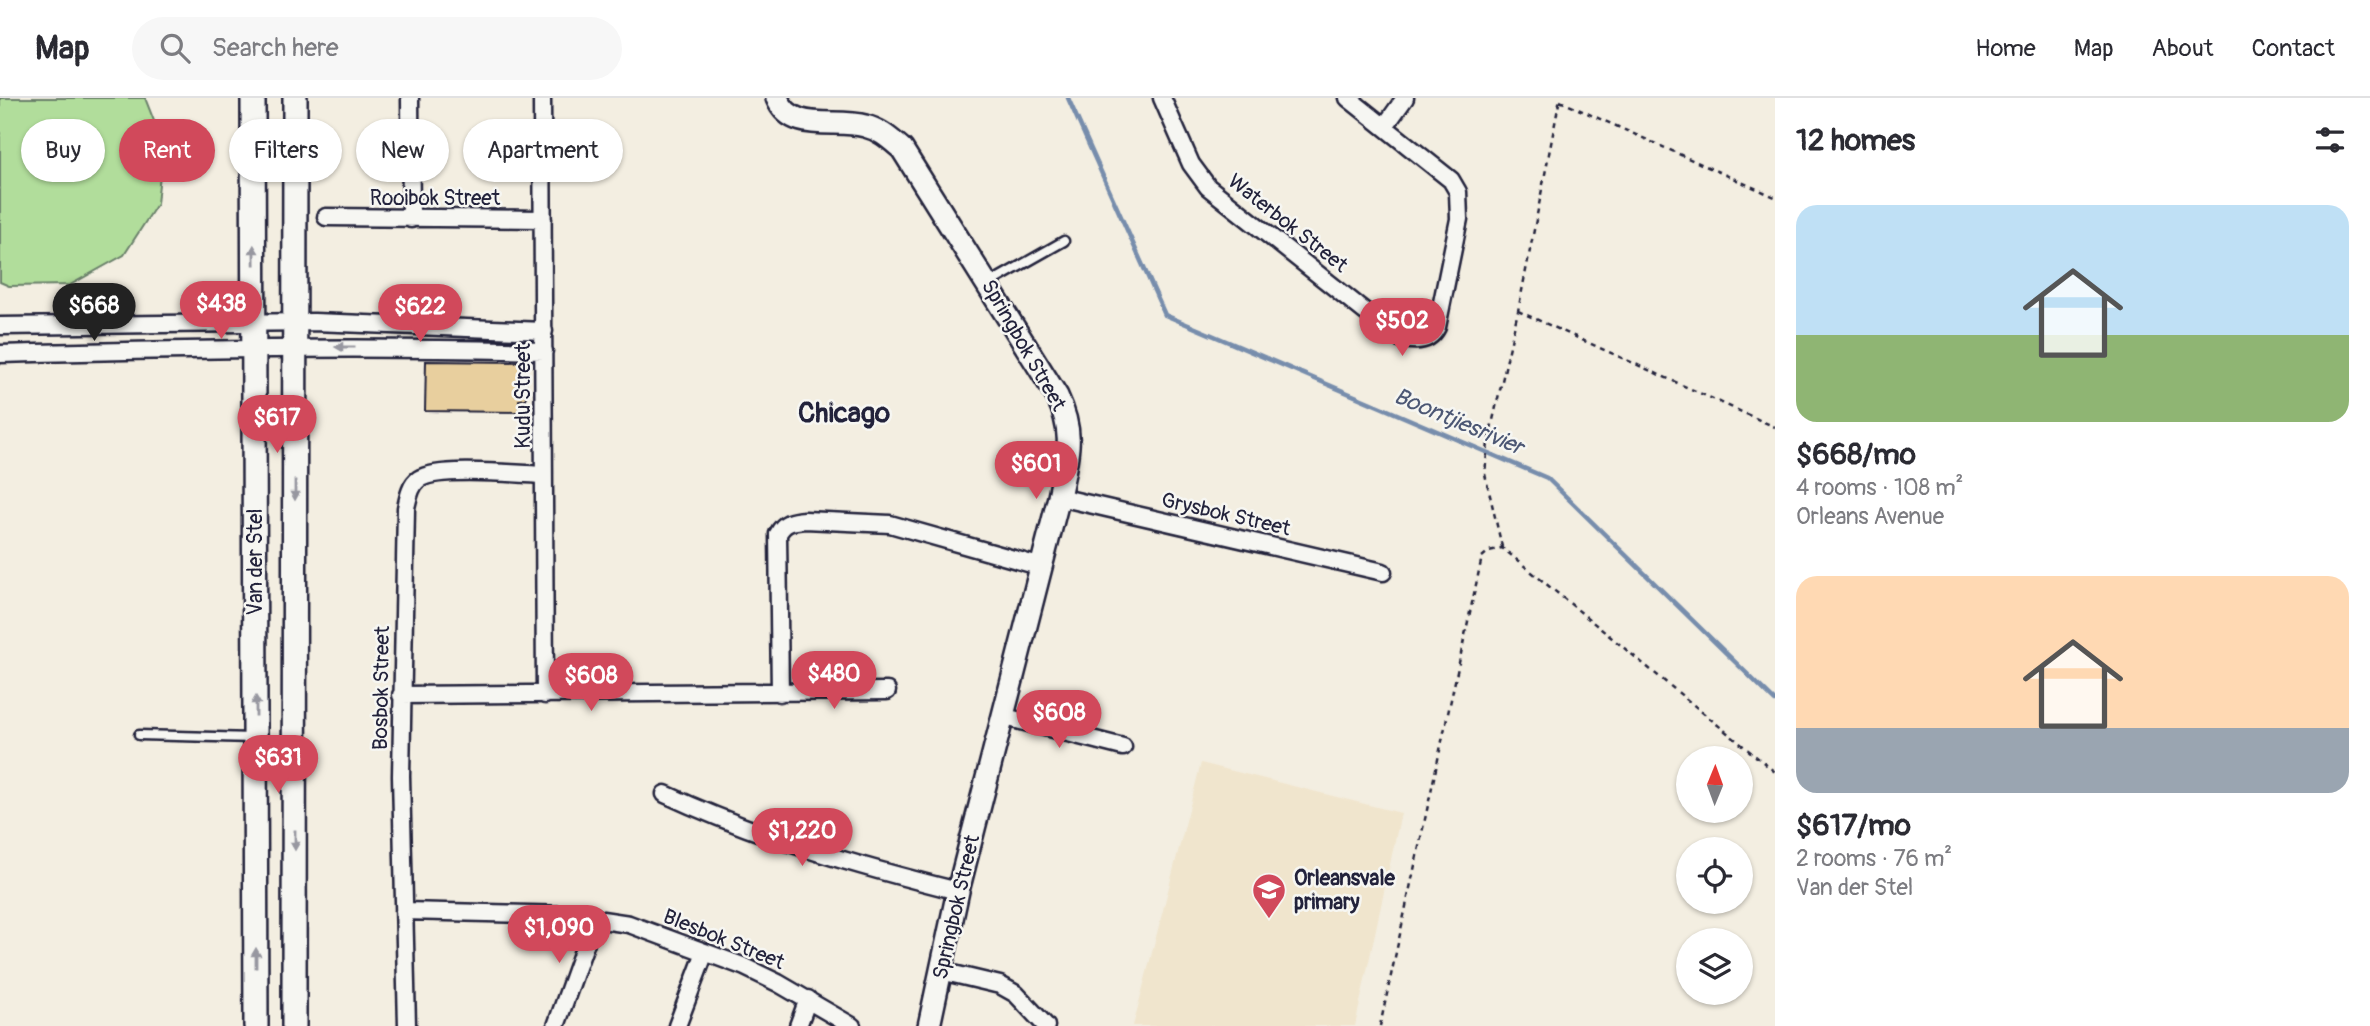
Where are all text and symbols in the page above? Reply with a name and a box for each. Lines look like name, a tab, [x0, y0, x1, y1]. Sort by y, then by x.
search box	[132, 17, 622, 80]
text: Map	[35, 28, 90, 69]
icon: search	[156, 29, 194, 67]
text: Search here	[212, 32, 339, 64]
text: Home	[1975, 34, 2036, 63]
text: Map	[2074, 34, 2114, 63]
text: About	[2152, 34, 2214, 63]
text: Contact	[2252, 34, 2335, 63]
chip: Buy	[21, 119, 105, 182]
chip: Rent	[119, 119, 215, 182]
chip: Filters	[229, 119, 342, 182]
chip: New	[356, 119, 449, 182]
chip: Apartment	[463, 119, 623, 182]
icon: filters	[2311, 121, 2349, 159]
text: 12 homes	[1796, 122, 1915, 159]
street label: Waterbok Street	[1222, 168, 1354, 279]
street label: Rooibok Street	[370, 185, 501, 212]
one-way arrow	[249, 243, 260, 265]
icon: home	[2010, 250, 2136, 376]
street label: Springbok Street	[975, 275, 1072, 416]
pin: $438	[180, 282, 262, 341]
pin: $668	[53, 284, 135, 343]
pin: $622	[379, 285, 461, 344]
text: $438	[196, 289, 246, 318]
text: $668	[69, 291, 119, 320]
text: $622	[394, 292, 446, 321]
pin: $502	[1361, 299, 1443, 358]
text: $502	[1375, 306, 1429, 335]
one-way arrow	[333, 341, 355, 353]
street label: Kudu Street	[510, 343, 537, 449]
water label: Boontjiesrivier	[1390, 381, 1530, 463]
pin: $617	[236, 396, 318, 455]
district label: Chicago	[798, 396, 890, 431]
text: $617	[253, 403, 301, 432]
text: $668/mo	[1796, 436, 1916, 473]
pin: $601	[995, 442, 1077, 501]
text: $601	[1011, 449, 1061, 478]
text: 4 rooms · 108 m²	[1796, 473, 1963, 502]
one-way arrow	[289, 479, 301, 501]
street label: Grysbok Street	[1159, 487, 1294, 543]
text: Orleans Avenue	[1796, 502, 1944, 531]
street label: Van der Stel	[242, 508, 269, 616]
icon: home	[2010, 621, 2136, 747]
street label: Bosbok Street	[367, 625, 396, 750]
pin: $480	[793, 652, 875, 711]
pin: $608	[550, 654, 632, 713]
text: $480	[807, 659, 861, 688]
text: $608	[564, 661, 618, 690]
pin: $608	[1018, 690, 1100, 750]
one-way arrow	[250, 695, 262, 717]
text: $608	[1032, 698, 1086, 727]
pin: $631	[237, 736, 319, 795]
text: $631	[254, 743, 302, 772]
north arrow	[1676, 746, 1754, 822]
map controls	[1676, 746, 1753, 1005]
text: $617/mo	[1796, 807, 1911, 844]
pin: $1,220	[745, 808, 859, 868]
text: $1,220	[768, 816, 836, 845]
one-way arrow	[289, 829, 301, 851]
street label: Springbok Street	[927, 832, 986, 982]
button: locate	[1676, 837, 1753, 914]
text: 2 rooms · 76 m²	[1796, 844, 1952, 873]
place label: Orleansvale primary	[1294, 865, 1395, 916]
school or university icon: Orleansvale primary	[1250, 871, 1288, 920]
text: Van der Stel	[1796, 873, 1913, 902]
street label: Blesbok Street	[659, 903, 789, 976]
pin: $1,090	[502, 906, 616, 965]
text: $1,090	[524, 913, 594, 942]
button: layers	[1676, 928, 1753, 1005]
one-way arrow	[250, 947, 262, 969]

